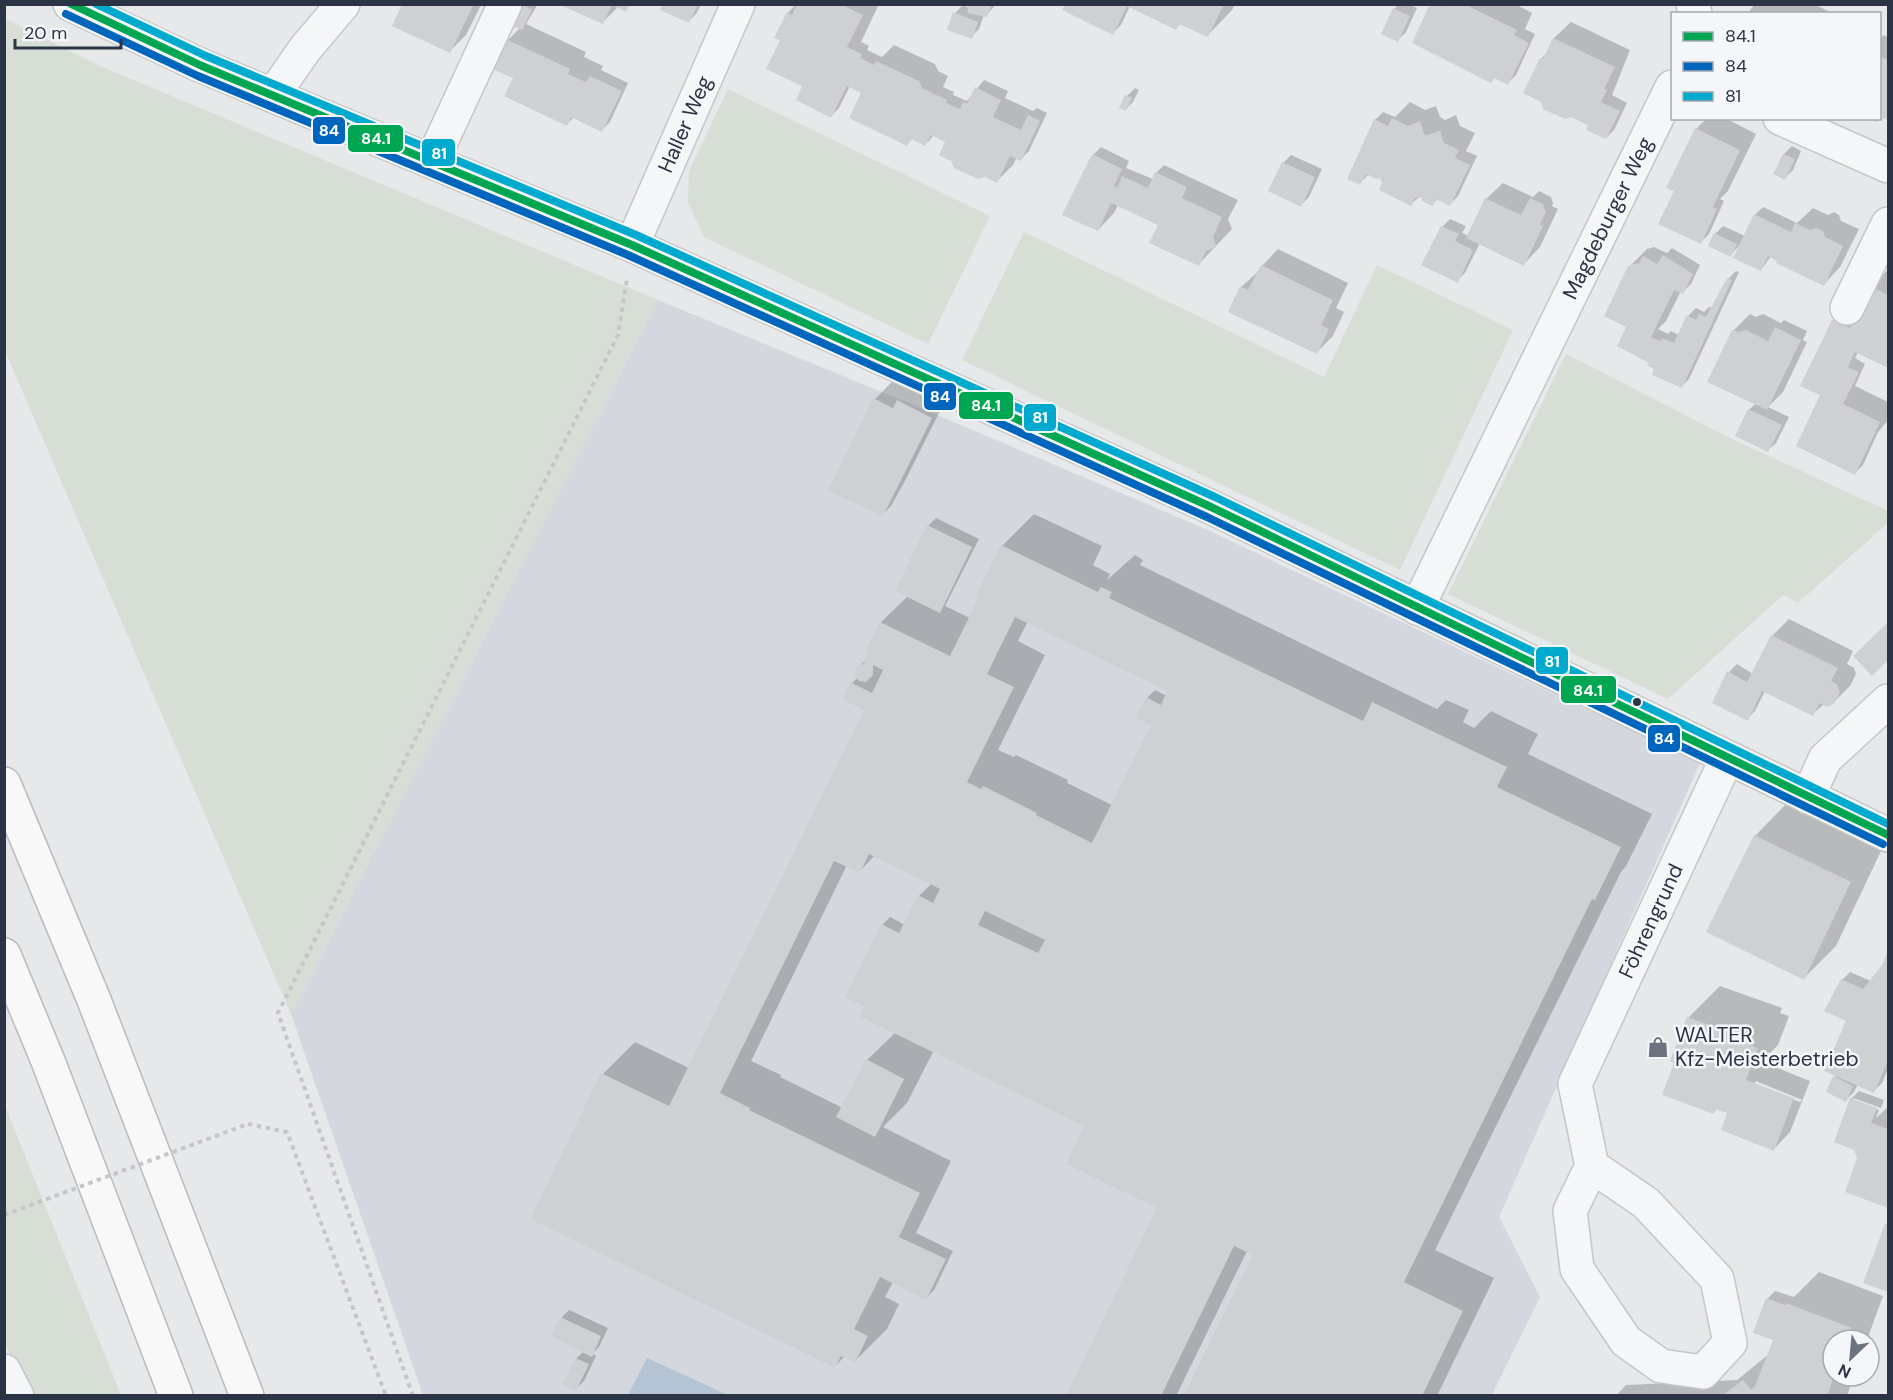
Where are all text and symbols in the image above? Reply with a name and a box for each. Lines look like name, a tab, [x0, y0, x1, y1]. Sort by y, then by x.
scale bar	[15, 12, 122, 50]
legend	[1671, 12, 1881, 120]
text: 20 m	[24, 21, 67, 45]
text: 84.1	[1725, 24, 1756, 48]
text: 84	[1725, 54, 1747, 78]
street label: Haller Weg	[652, 71, 719, 177]
text: 81	[1725, 84, 1741, 108]
line badge: 84	[312, 116, 346, 145]
text: 84	[319, 120, 339, 141]
line badge: 84.1	[347, 124, 404, 153]
text: 84.1	[361, 128, 391, 149]
street label: Magdeburger Weg	[1556, 132, 1660, 304]
line badge: 81	[421, 138, 456, 167]
text: 81	[431, 143, 447, 164]
line badge: 84	[923, 382, 957, 411]
text: 84	[930, 386, 950, 407]
line badge: 84.1	[958, 391, 1014, 420]
text: 84.1	[971, 395, 1001, 416]
line badge: 81	[1023, 403, 1057, 432]
text: 81	[1032, 407, 1048, 428]
line badge: 81	[1535, 646, 1569, 675]
text: 81	[1544, 651, 1560, 672]
line badge: 84.1	[1560, 675, 1617, 704]
text: 84.1	[1573, 680, 1603, 701]
unlabelled marker	[1631, 696, 1643, 708]
line badge: 84	[1647, 724, 1681, 753]
text: 84	[1654, 728, 1674, 749]
street label: Föhrengrund	[1612, 859, 1690, 983]
place label: WALTER Kfz-Meisterbetrieb	[1675, 1021, 1859, 1073]
shop icon: WALTER Kfz-Meisterbetrieb	[1646, 1035, 1670, 1059]
north arrow	[1821, 1328, 1881, 1388]
text: N	[1835, 1359, 1854, 1383]

